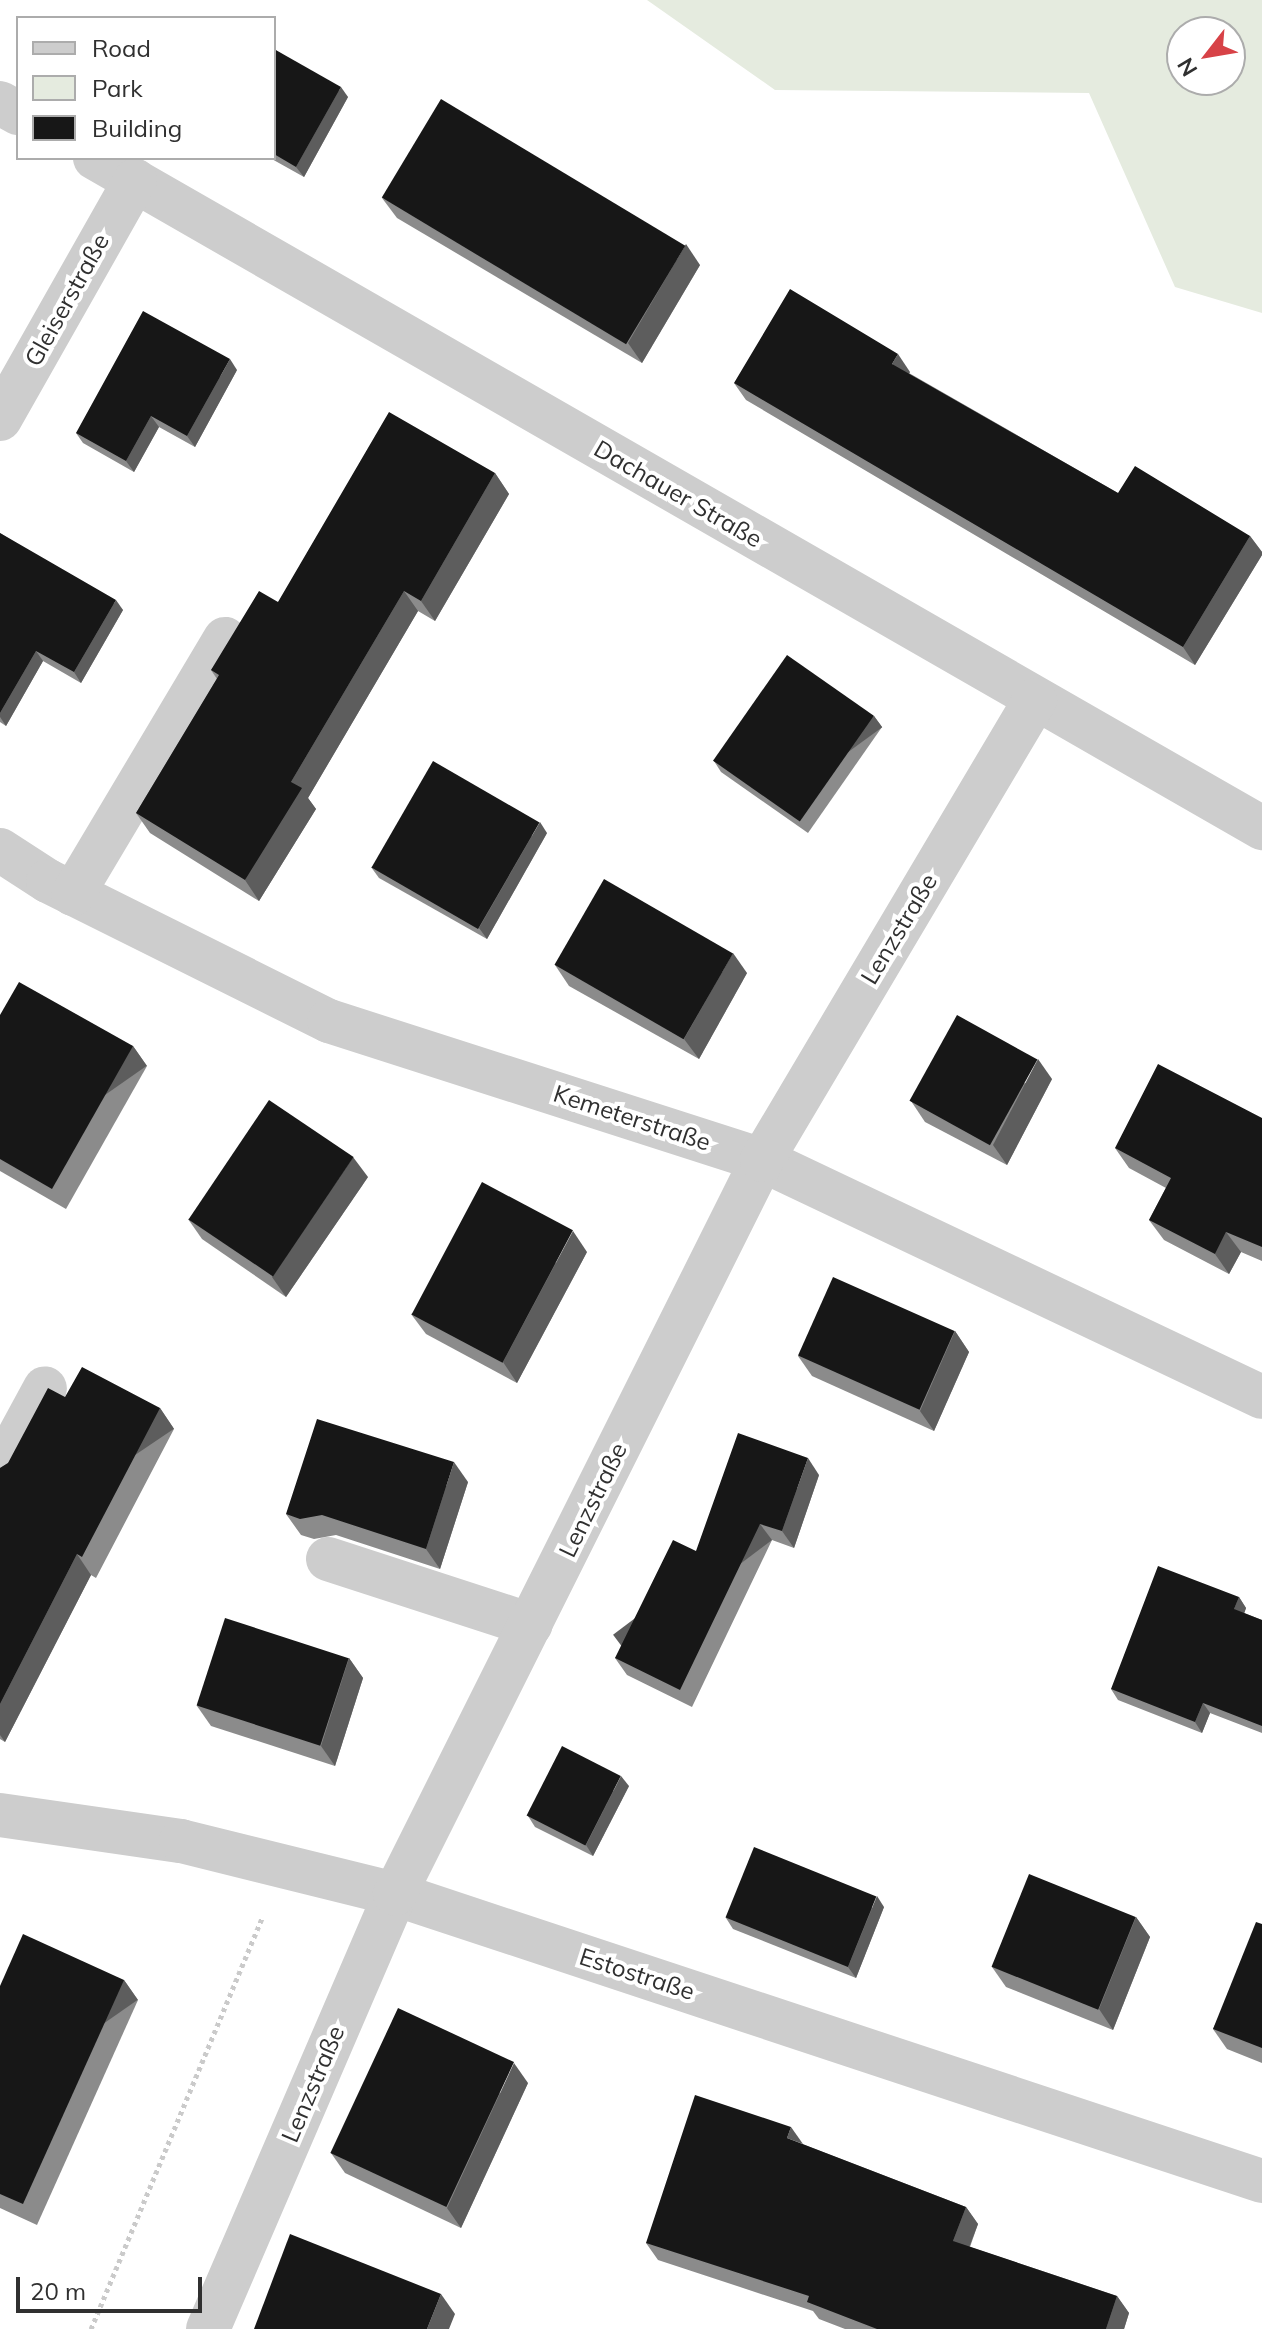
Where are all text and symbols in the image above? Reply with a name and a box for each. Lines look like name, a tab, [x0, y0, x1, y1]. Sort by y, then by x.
legend	[16, 16, 276, 160]
north arrow	[1166, 16, 1246, 96]
text: Road	[92, 33, 151, 63]
text: N	[1171, 53, 1203, 82]
text: Park	[92, 73, 143, 103]
text: Building	[92, 113, 182, 143]
street label: Gleiserstraße	[19, 229, 115, 371]
street label: Dachauer Straße	[589, 434, 767, 554]
street label: Lenzstraße	[855, 868, 943, 990]
street label: Kemeterstraße	[550, 1079, 714, 1157]
street label: Lenzstraße	[553, 1438, 633, 1562]
street label: Estostraße	[576, 1942, 698, 2006]
street label: Lenzstraße	[276, 2021, 350, 2147]
scale bar	[20, 2261, 206, 2311]
text: 20 m	[30, 2276, 86, 2306]

